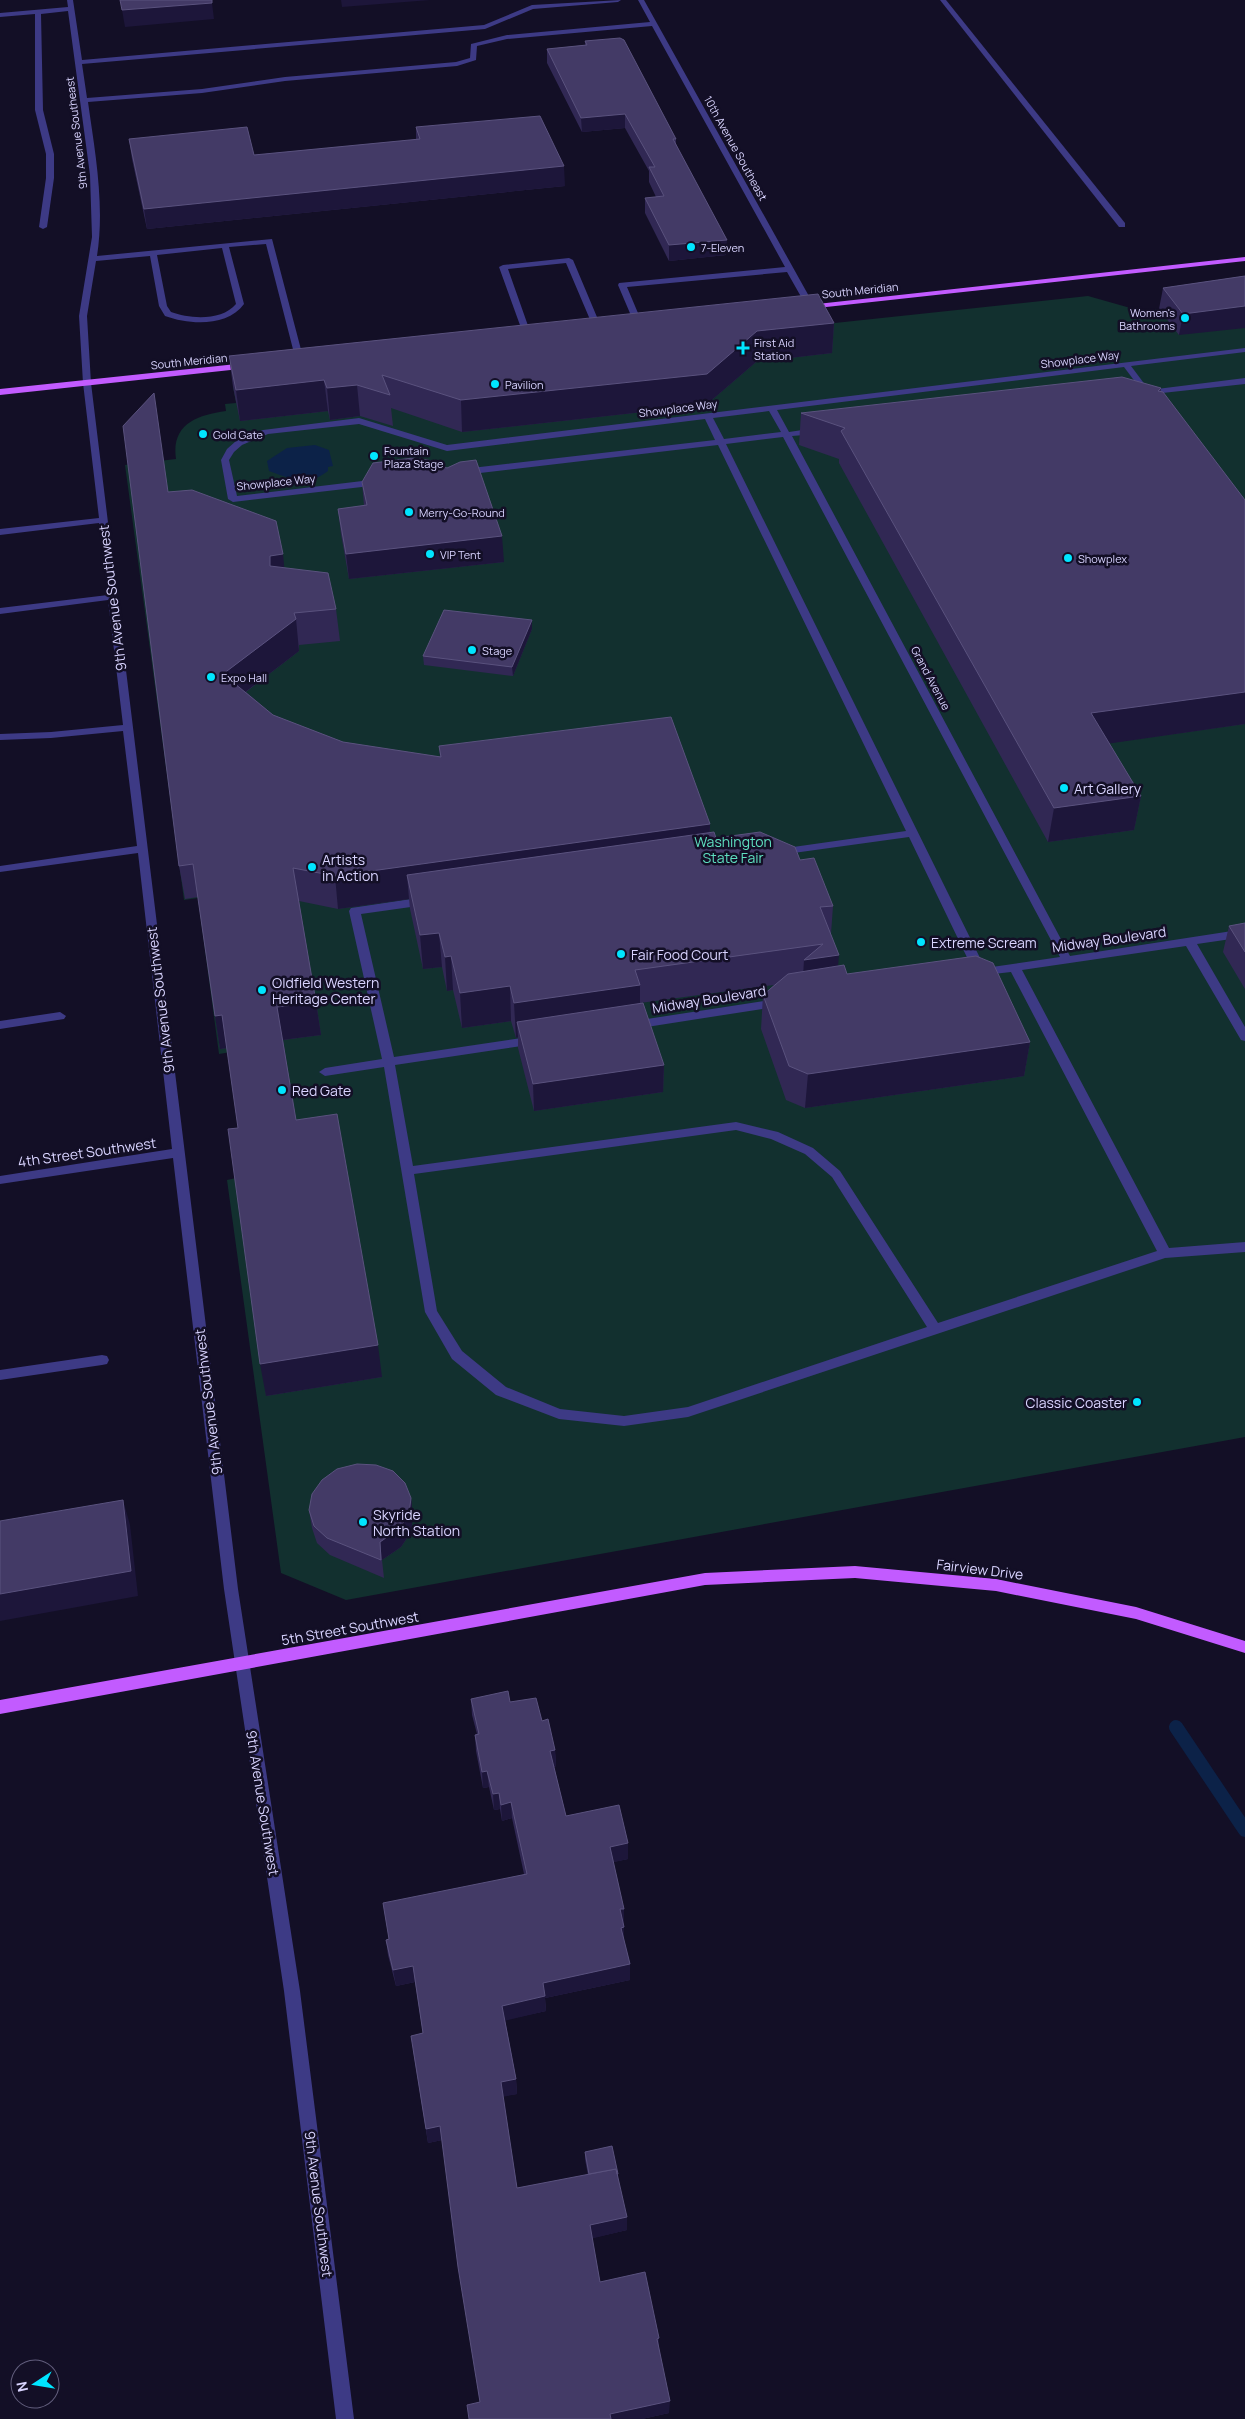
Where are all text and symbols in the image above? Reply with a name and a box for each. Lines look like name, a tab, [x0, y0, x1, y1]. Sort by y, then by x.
street label: 9th Avenue Southeast	[62, 76, 90, 190]
street label: 10th Avenue Southeast	[701, 93, 771, 203]
place label: 7-Eleven	[701, 240, 744, 255]
marker: 7-Eleven	[685, 241, 697, 253]
street label: South Meridian	[821, 279, 899, 301]
place label: Women's Bathrooms	[1119, 305, 1175, 333]
marker: Women's Bathrooms	[1179, 312, 1191, 324]
place label: First Aid Station	[754, 335, 794, 363]
marker: First Aid Station	[736, 341, 750, 355]
street label: Showplace Way	[1040, 347, 1120, 371]
street label: South Meridian	[150, 350, 228, 372]
place label: Pavilion	[505, 377, 544, 392]
marker: Pavilion	[489, 378, 501, 390]
street label: Showplace Way	[638, 396, 718, 420]
place label: Gold Gate	[213, 427, 264, 442]
marker: Gold Gate	[197, 428, 209, 440]
place label: Fountain Plaza Stage	[384, 443, 444, 471]
marker: Fountain Plaza Stage	[368, 450, 380, 462]
street label: Showplace Way	[236, 470, 316, 494]
place label: Merry-Go-Round	[419, 505, 505, 520]
marker: Merry-Go-Round	[403, 506, 415, 518]
street label: 9th Avenue Southwest	[94, 524, 130, 672]
place label: VIP Tent	[440, 547, 481, 562]
marker: VIP Tent	[424, 548, 436, 560]
place label: Showplex	[1078, 551, 1127, 566]
marker: Showplex	[1062, 552, 1074, 564]
place label: Stage	[482, 643, 513, 658]
street label: Grand Avenue	[908, 643, 954, 713]
marker: Stage	[466, 644, 478, 656]
place label: Expo Hall	[221, 670, 267, 685]
marker: Expo Hall	[205, 671, 217, 683]
place label: Art Gallery	[1074, 779, 1142, 798]
marker: Art Gallery	[1058, 782, 1070, 794]
park label: Washington State Fair	[694, 832, 772, 867]
place label: Artists in Action	[322, 850, 378, 885]
marker: Artists in Action	[306, 861, 318, 873]
street label: Midway Boulevard	[1051, 922, 1167, 956]
street label: 9th Avenue Southwest	[142, 926, 178, 1074]
place label: Extreme Scream	[931, 933, 1037, 952]
marker: Extreme Scream	[915, 936, 927, 948]
place label: Fair Food Court	[631, 945, 729, 964]
marker: Fair Food Court	[615, 948, 627, 960]
place label: Oldfield Western Heritage Center	[272, 973, 379, 1008]
street label: Midway Boulevard	[651, 981, 767, 1017]
marker: Oldfield Western Heritage Center	[256, 984, 268, 996]
place label: Red Gate	[292, 1081, 351, 1100]
marker: Red Gate	[276, 1084, 288, 1096]
street label: 4th Street Southwest	[17, 1133, 158, 1171]
street label: 9th Avenue Southwest	[190, 1328, 226, 1476]
place label: Classic Coaster	[1025, 1393, 1127, 1412]
marker: Classic Coaster	[1131, 1396, 1143, 1408]
place label: Skyride North Station	[373, 1505, 460, 1540]
marker: Skyride North Station	[357, 1516, 369, 1528]
street label: Fairview Drive	[935, 1554, 1025, 1584]
street label: 5th Street Southwest	[280, 1606, 421, 1649]
street label: 9th Avenue Southwest	[242, 1729, 284, 1877]
street label: 9th Avenue Southwest	[301, 2130, 337, 2278]
north arrow	[10, 2359, 60, 2409]
text: N	[11, 2380, 32, 2394]

